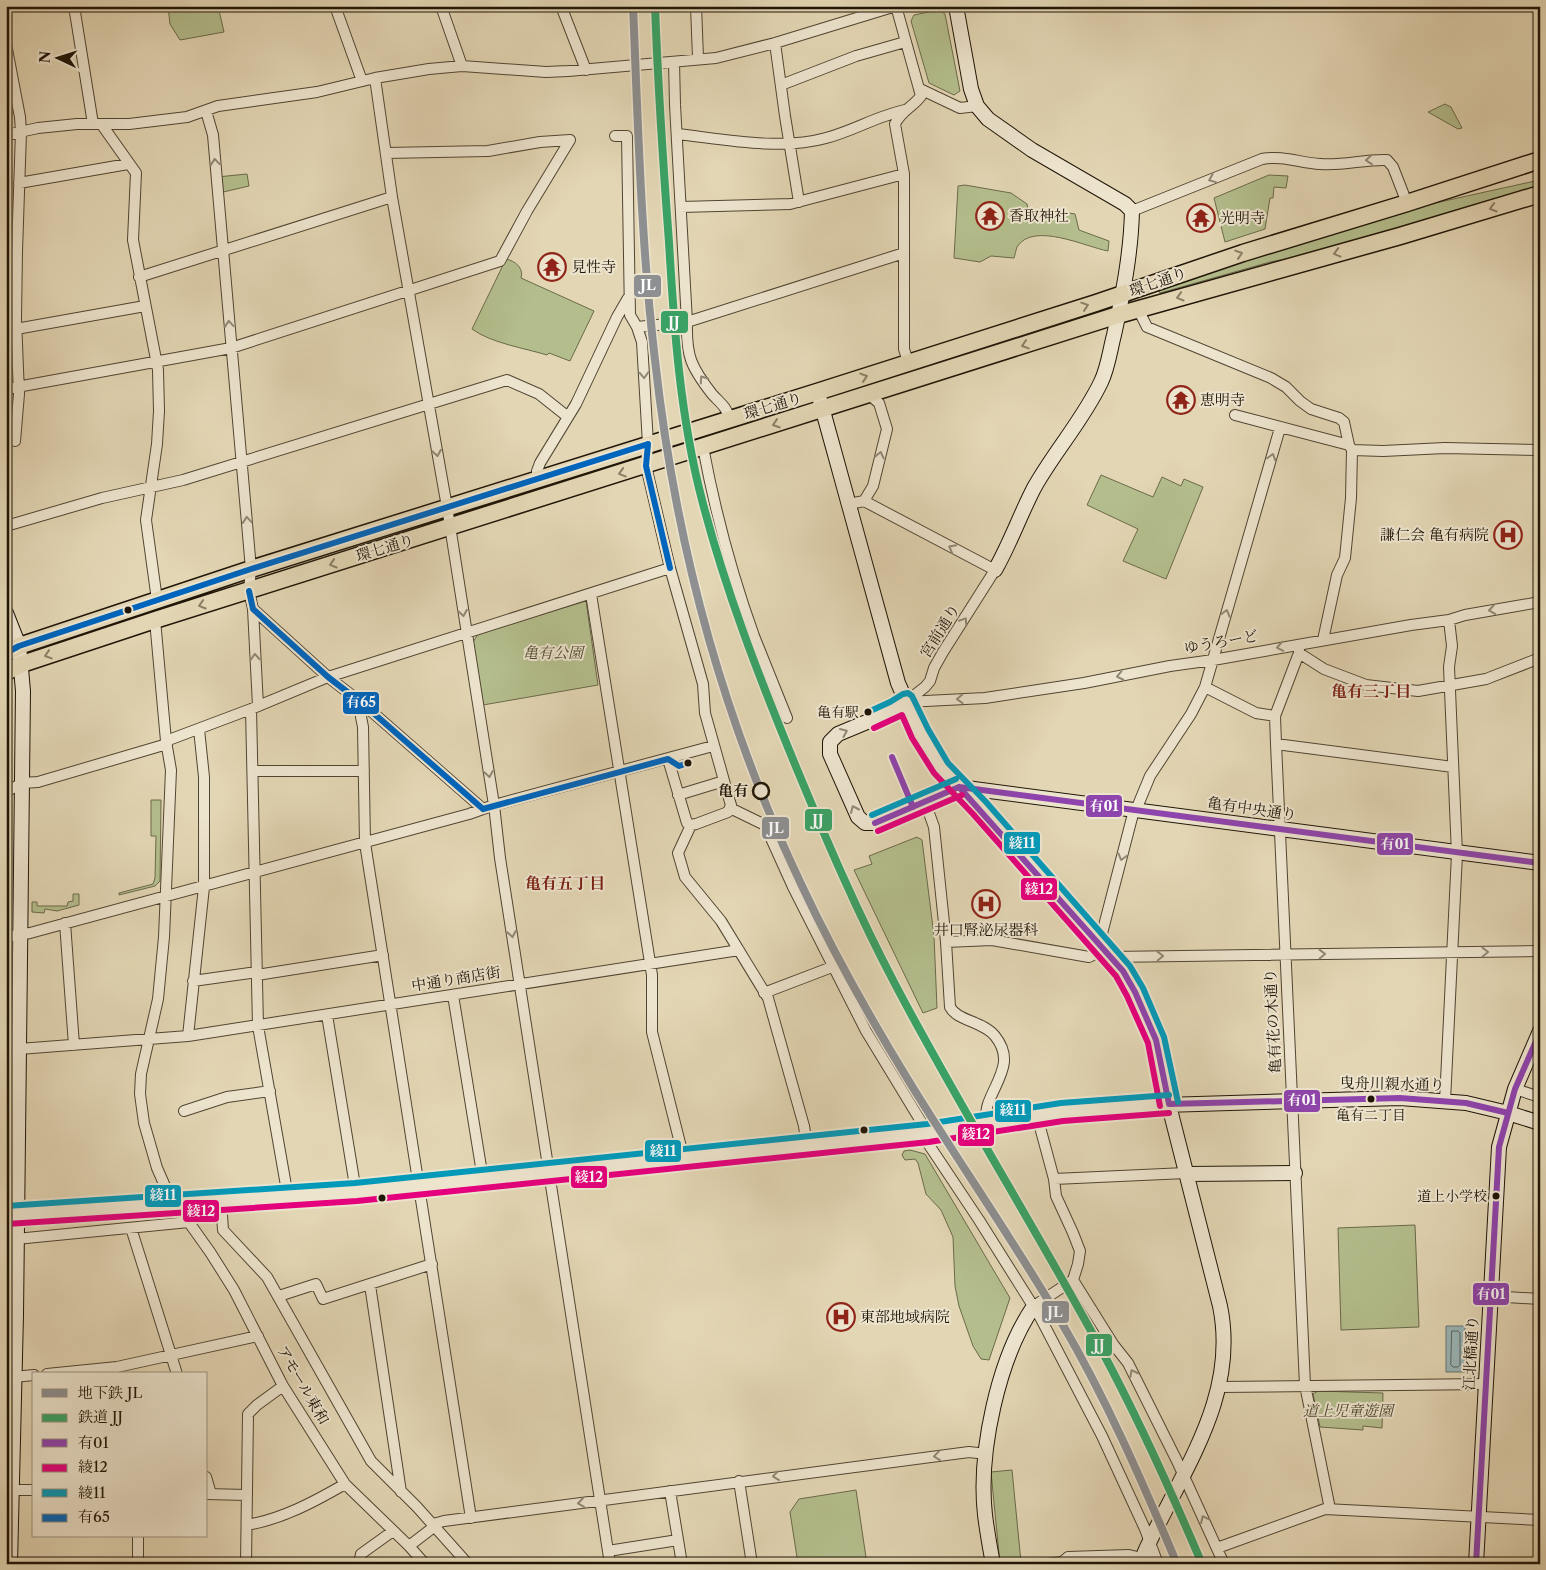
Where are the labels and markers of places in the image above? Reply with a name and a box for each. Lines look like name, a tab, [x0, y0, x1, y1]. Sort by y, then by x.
temple icon: 香取神社	[975, 201, 1005, 231]
temple icon: 光明寺	[1186, 203, 1216, 233]
place label: 香取神社	[1009, 206, 1069, 225]
place label: 光明寺	[1220, 208, 1265, 227]
temple icon: 見性寺	[537, 252, 567, 282]
place label: 見性寺	[571, 257, 616, 276]
temple icon: 恵明寺	[1166, 385, 1196, 415]
place label: 恵明寺	[1200, 390, 1245, 409]
hospital icon: 謙仁会 亀有病院	[1493, 520, 1523, 550]
place label: 謙仁会 亀有病院	[1380, 525, 1489, 544]
unlabelled marker	[123, 605, 133, 615]
place label: 亀有駅	[817, 703, 859, 721]
marker: 亀有駅	[863, 707, 873, 717]
unlabelled marker	[683, 758, 693, 768]
place label: 亀有	[718, 781, 748, 800]
marker: 亀有	[752, 782, 770, 800]
hospital icon: 井口腎泌尿器科	[971, 889, 1001, 919]
place label: 井口腎泌尿器科	[933, 920, 1039, 939]
marker: 亀有二丁目	[1366, 1094, 1376, 1104]
place label: 亀有二丁目	[1336, 1106, 1406, 1124]
unlabelled marker	[859, 1125, 869, 1135]
place label: 道上小学校	[1417, 1187, 1487, 1205]
marker: 道上小学校	[1491, 1191, 1501, 1201]
unlabelled marker	[377, 1193, 387, 1203]
hospital icon: 東部地域病院	[826, 1302, 856, 1332]
place label: 東部地域病院	[860, 1307, 950, 1326]

